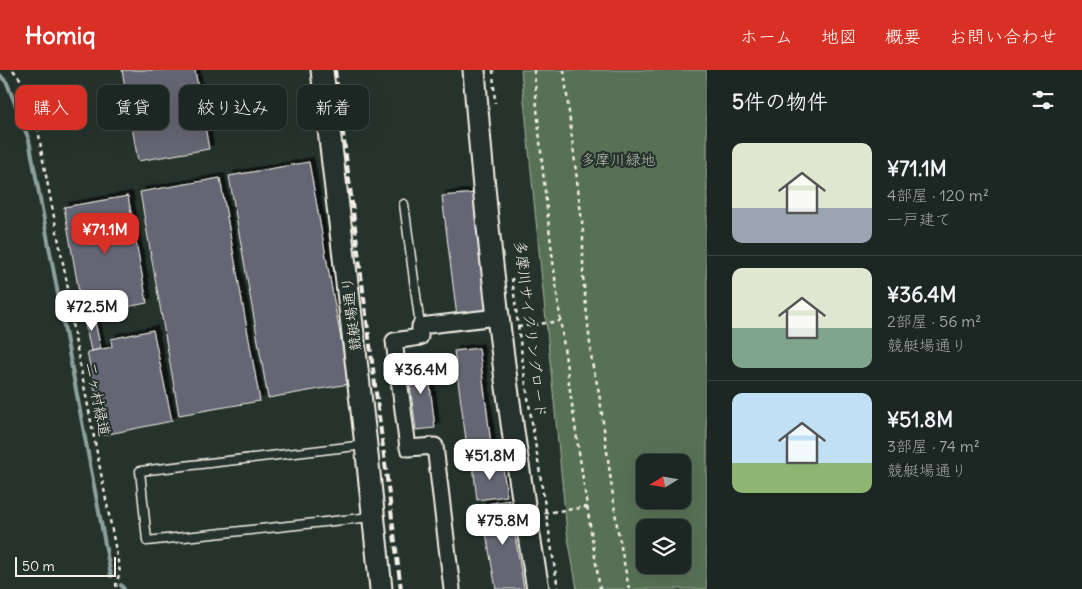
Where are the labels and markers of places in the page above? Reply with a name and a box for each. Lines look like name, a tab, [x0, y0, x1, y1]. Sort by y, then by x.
pin: ¥71.1M	[64, 212, 146, 255]
pin: ¥72.5M	[51, 290, 133, 332]
pin: ¥36.4M	[380, 352, 462, 395]
pin: ¥51.8M	[449, 438, 531, 481]
pin: ¥75.8M	[462, 504, 544, 546]

